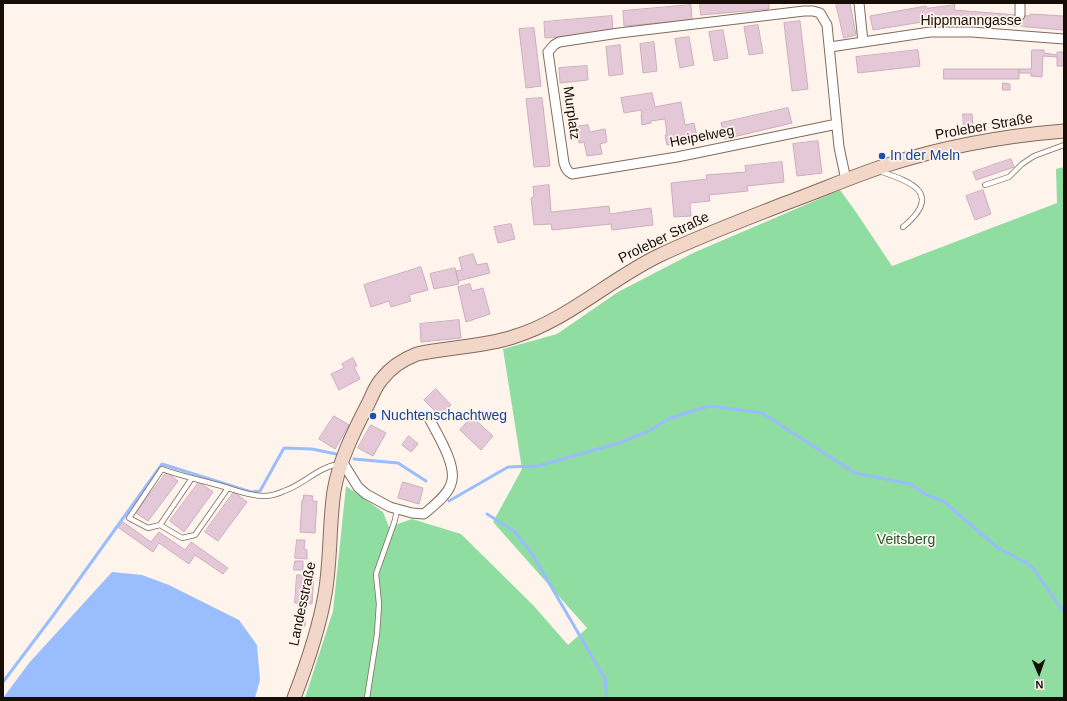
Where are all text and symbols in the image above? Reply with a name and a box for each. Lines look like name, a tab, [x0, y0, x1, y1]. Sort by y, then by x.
street label: Hippmanngasse	[920, 13, 1022, 29]
street label: Murplatz	[559, 85, 583, 141]
street label: Proleber Straße	[934, 110, 1034, 144]
street label: Heipelweg	[668, 123, 736, 151]
place label: In der Meln	[890, 148, 960, 164]
marker: In der Meln	[877, 151, 887, 161]
street label: Proleber Straße	[616, 209, 712, 267]
place label: Nuchtenschachtweg	[381, 408, 507, 424]
marker: Nuchtenschachtweg	[368, 411, 378, 421]
park label: Veitsberg	[877, 532, 935, 548]
street label: Landesstraße	[286, 560, 320, 648]
north arrow	[1019, 653, 1059, 693]
text: N	[1035, 679, 1044, 691]

